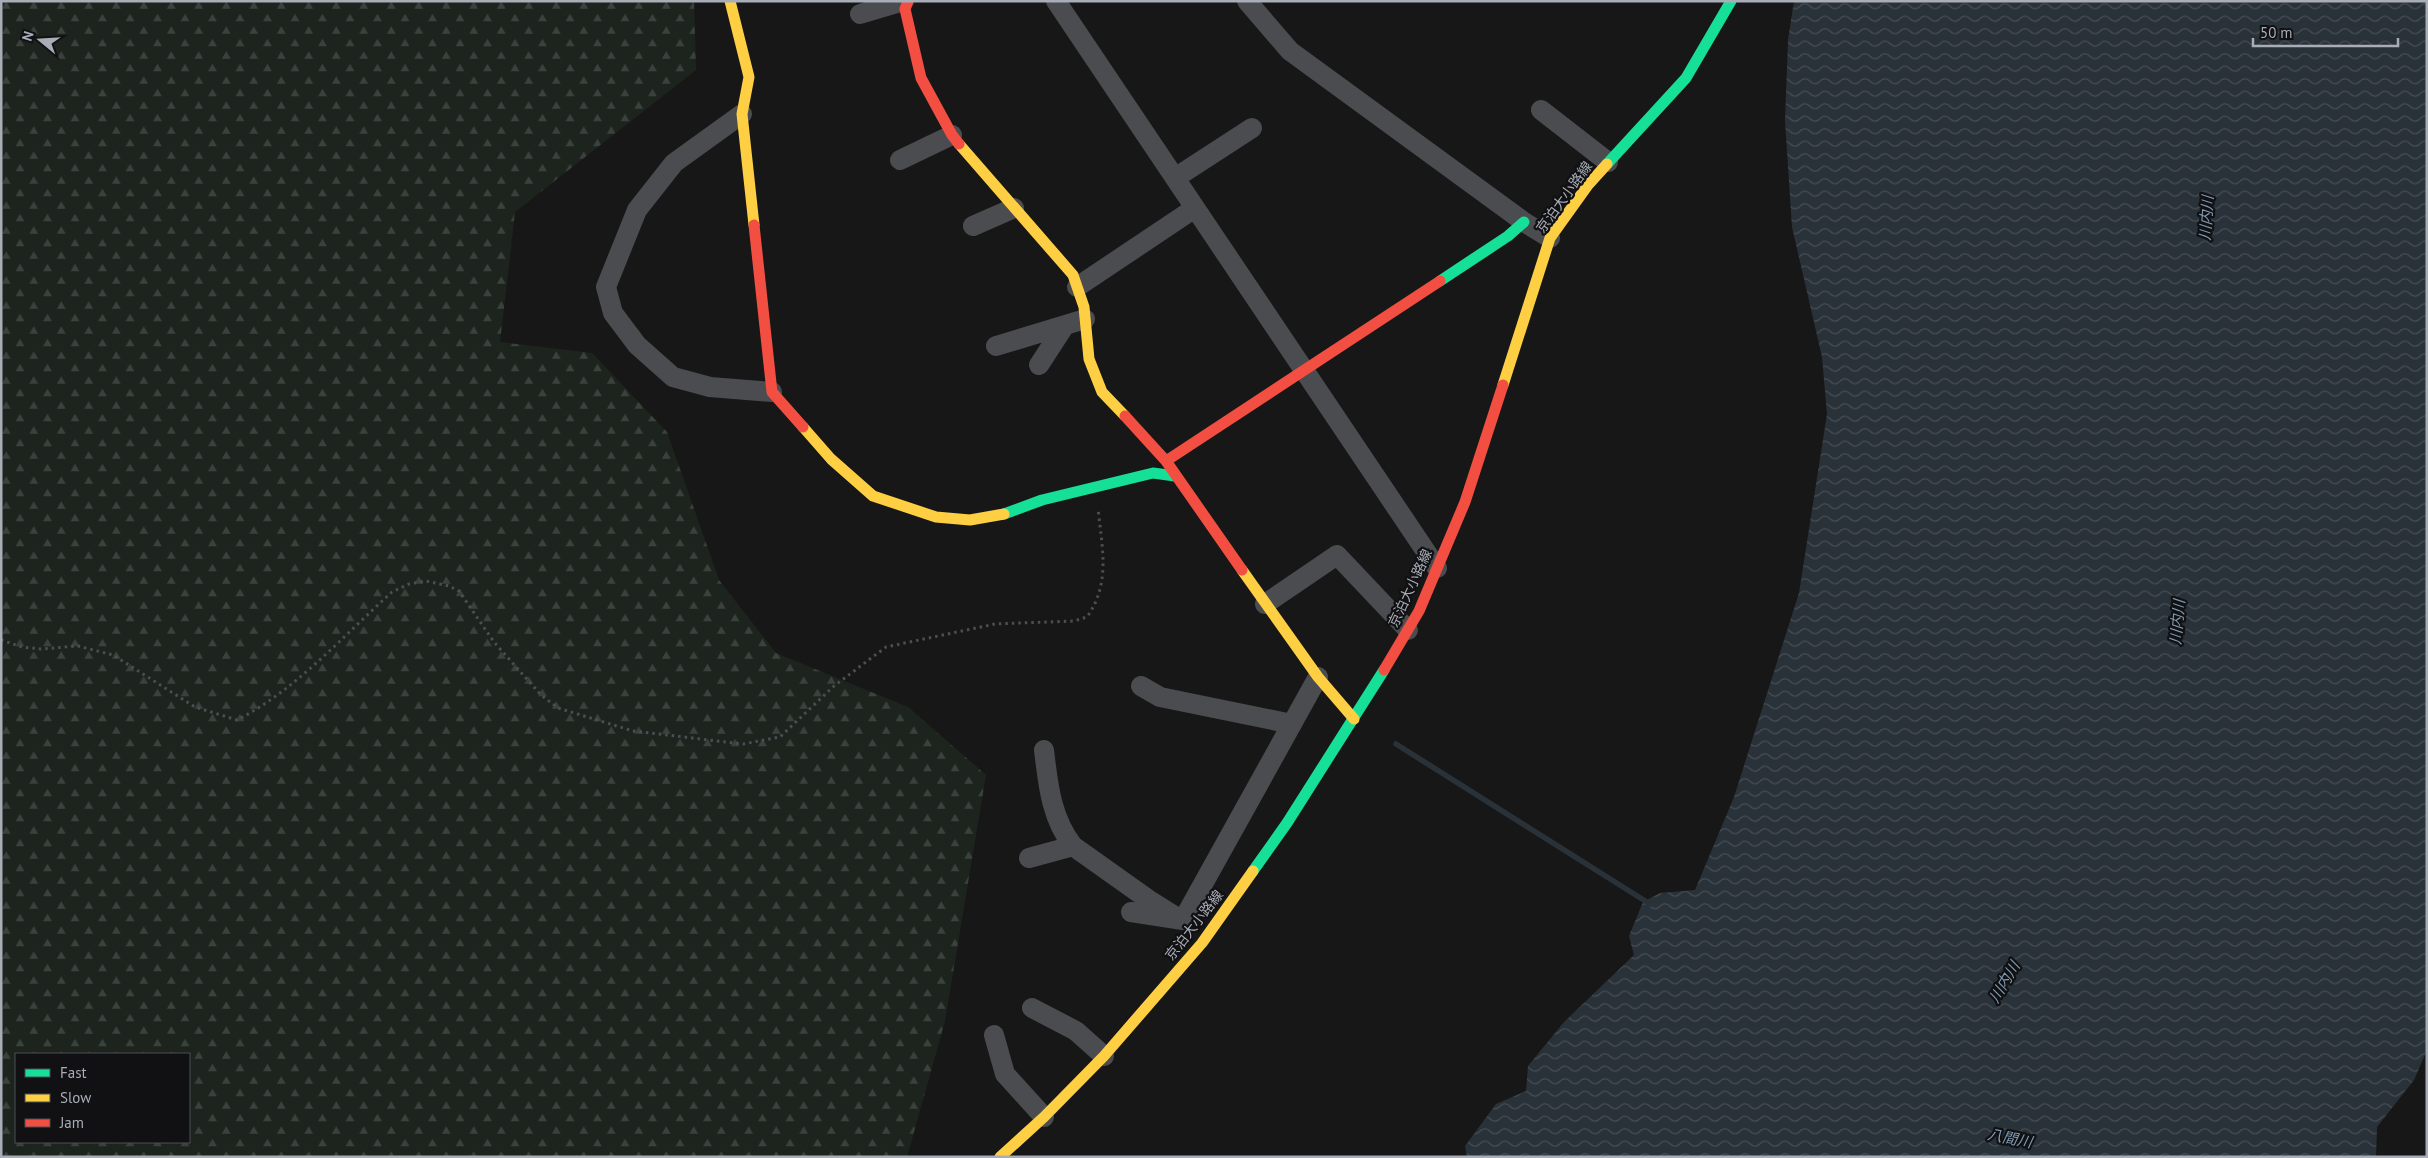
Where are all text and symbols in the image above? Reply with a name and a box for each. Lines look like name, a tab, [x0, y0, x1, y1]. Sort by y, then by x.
north arrow	[15, 15, 65, 65]
scale bar	[2253, 15, 2398, 47]
text: 50 m	[2260, 23, 2293, 42]
text: N	[18, 29, 38, 43]
street label: 京泊大小路線	[1532, 158, 1596, 236]
water label: 川内川	[2195, 193, 2217, 241]
street label: 京泊大小路線	[1384, 546, 1436, 630]
water label: 川内川	[2166, 597, 2189, 645]
street label: 京泊大小路線	[1161, 886, 1227, 964]
water label: 川内川	[1984, 956, 2025, 1006]
legend	[15, 1053, 190, 1143]
text: Fast	[60, 1063, 87, 1082]
text: Slow	[60, 1088, 91, 1107]
text: Jam	[59, 1113, 84, 1132]
water label: 八間川	[1986, 1124, 2036, 1152]

